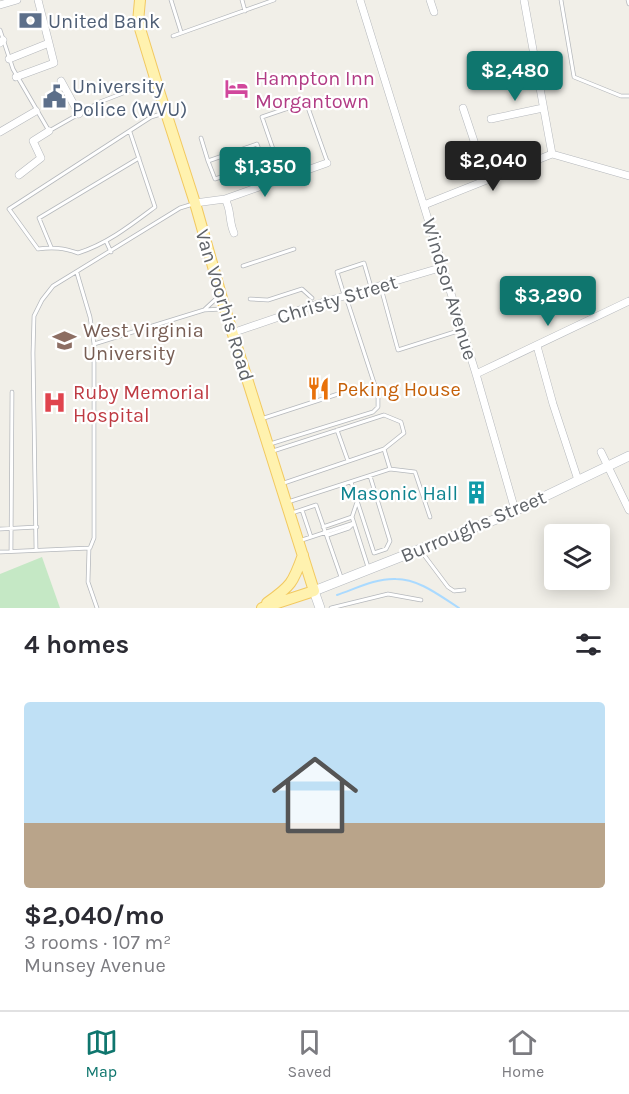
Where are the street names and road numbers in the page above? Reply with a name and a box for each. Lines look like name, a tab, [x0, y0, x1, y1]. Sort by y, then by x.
street label: Windsor Avenue	[417, 215, 482, 363]
street label: Van Voorhis Road	[191, 226, 259, 384]
street label: Christy Street	[274, 270, 400, 329]
street label: Burroughs Street	[397, 485, 550, 567]

